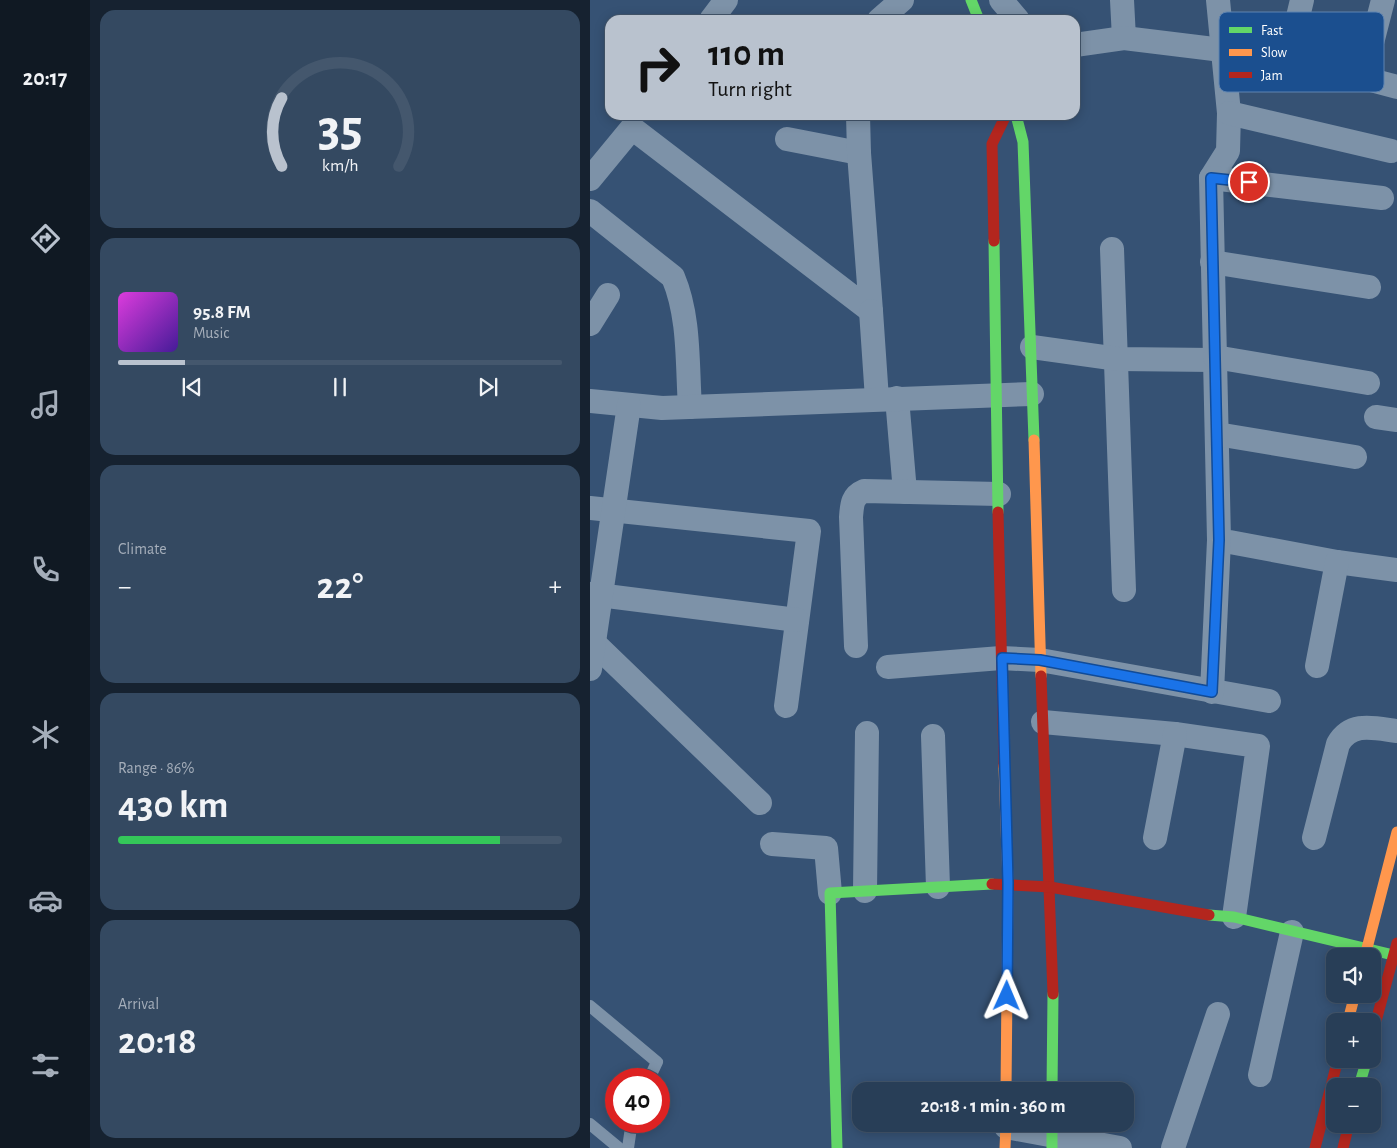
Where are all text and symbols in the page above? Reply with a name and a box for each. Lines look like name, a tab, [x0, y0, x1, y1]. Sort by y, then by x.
legend	[1219, 12, 1384, 92]
text: Fast	[1261, 24, 1283, 38]
icon: right	[625, 35, 690, 100]
text: 110 m	[708, 37, 785, 72]
text: Slow	[1261, 46, 1288, 60]
text: 20:17	[23, 67, 67, 89]
text: Jam	[1261, 69, 1283, 83]
text: Turn right	[708, 78, 792, 100]
text: 35	[318, 103, 362, 155]
text: km/h	[322, 157, 358, 175]
pin	[1228, 161, 1270, 203]
icon: arrive	[1235, 168, 1263, 196]
icon: directions	[28, 221, 63, 256]
text: 95.8 FM	[193, 303, 251, 322]
text: Music	[193, 325, 229, 341]
icon: previous	[178, 373, 206, 401]
icon: pause	[326, 373, 354, 401]
icon: next	[474, 373, 502, 401]
icon: music	[28, 387, 63, 422]
text: Climate	[118, 541, 167, 557]
icon: phone	[28, 552, 63, 587]
text: 22°	[317, 568, 363, 606]
text: −	[118, 573, 131, 601]
text: +	[549, 573, 562, 601]
icon: climate	[28, 717, 63, 752]
text: Range · 86%	[118, 760, 194, 776]
text: 430 km	[118, 787, 229, 825]
icon: car	[28, 883, 63, 918]
map controls	[1326, 948, 1381, 1133]
button: sound	[1326, 948, 1381, 1003]
position arrow	[980, 969, 1032, 1021]
text: Arrival	[118, 996, 159, 1012]
button: +	[1326, 1013, 1381, 1068]
text: 20:18	[118, 1023, 197, 1061]
icon: filters	[28, 1048, 63, 1083]
speed limit sign: 40	[605, 1068, 670, 1133]
button: −	[1326, 1078, 1381, 1133]
text: 20:18 · 1 min · 360 m	[920, 1097, 1066, 1116]

